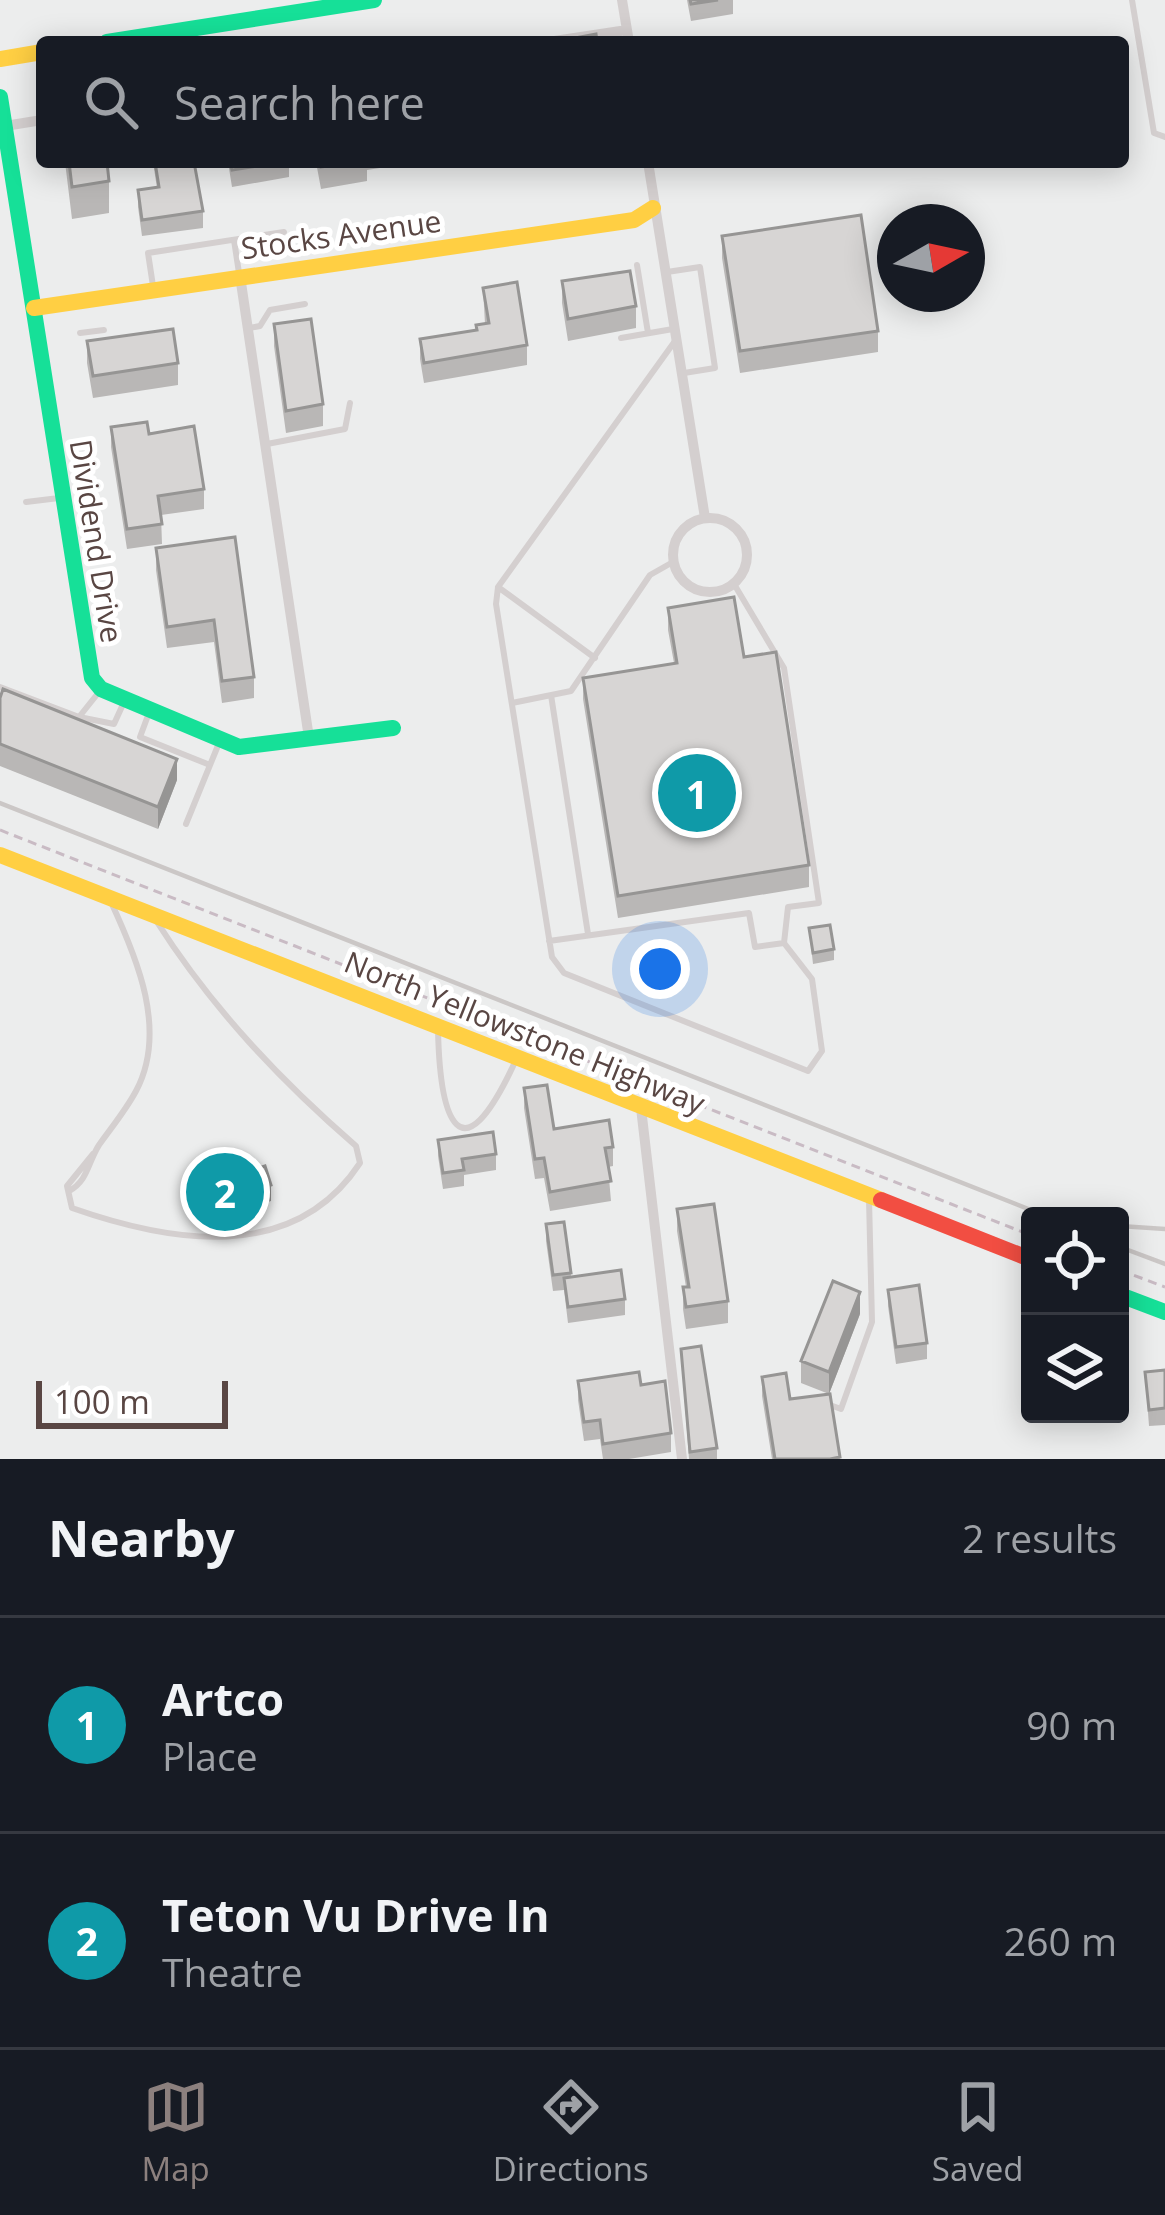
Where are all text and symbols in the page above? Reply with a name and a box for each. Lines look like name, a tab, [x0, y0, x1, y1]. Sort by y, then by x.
search box	[36, 36, 1129, 168]
icon: search	[78, 69, 144, 135]
text: Search here	[174, 72, 425, 133]
street label: Stocks Avenue	[238, 200, 444, 268]
north arrow	[877, 204, 985, 312]
street label: Dividend Drive	[61, 437, 133, 645]
pin: 1	[658, 748, 736, 838]
your location	[630, 939, 690, 999]
street label: North Yellowstone Highway	[339, 941, 712, 1124]
pin: 2	[186, 1147, 264, 1237]
map controls	[1021, 1207, 1129, 1423]
button: locate	[1021, 1207, 1129, 1315]
button: layers	[1021, 1315, 1129, 1423]
scale bar	[36, 1375, 228, 1428]
text: 100 m	[54, 1379, 150, 1424]
text: Nearby	[48, 1502, 235, 1572]
text: 2 results	[962, 1511, 1117, 1564]
text: Artco	[162, 1668, 284, 1729]
text: 1	[76, 1698, 98, 1751]
text: 90 m	[1026, 1698, 1117, 1751]
text: Place	[162, 1729, 258, 1782]
text: Teton Vu Drive In	[162, 1884, 550, 1945]
text: 2	[76, 1914, 98, 1967]
text: 260 m	[1004, 1914, 1117, 1967]
text: Theatre	[162, 1945, 303, 1998]
tab: Map	[142, 2074, 210, 2191]
tab: Directions	[493, 2074, 649, 2191]
tab: Saved	[932, 2074, 1023, 2191]

